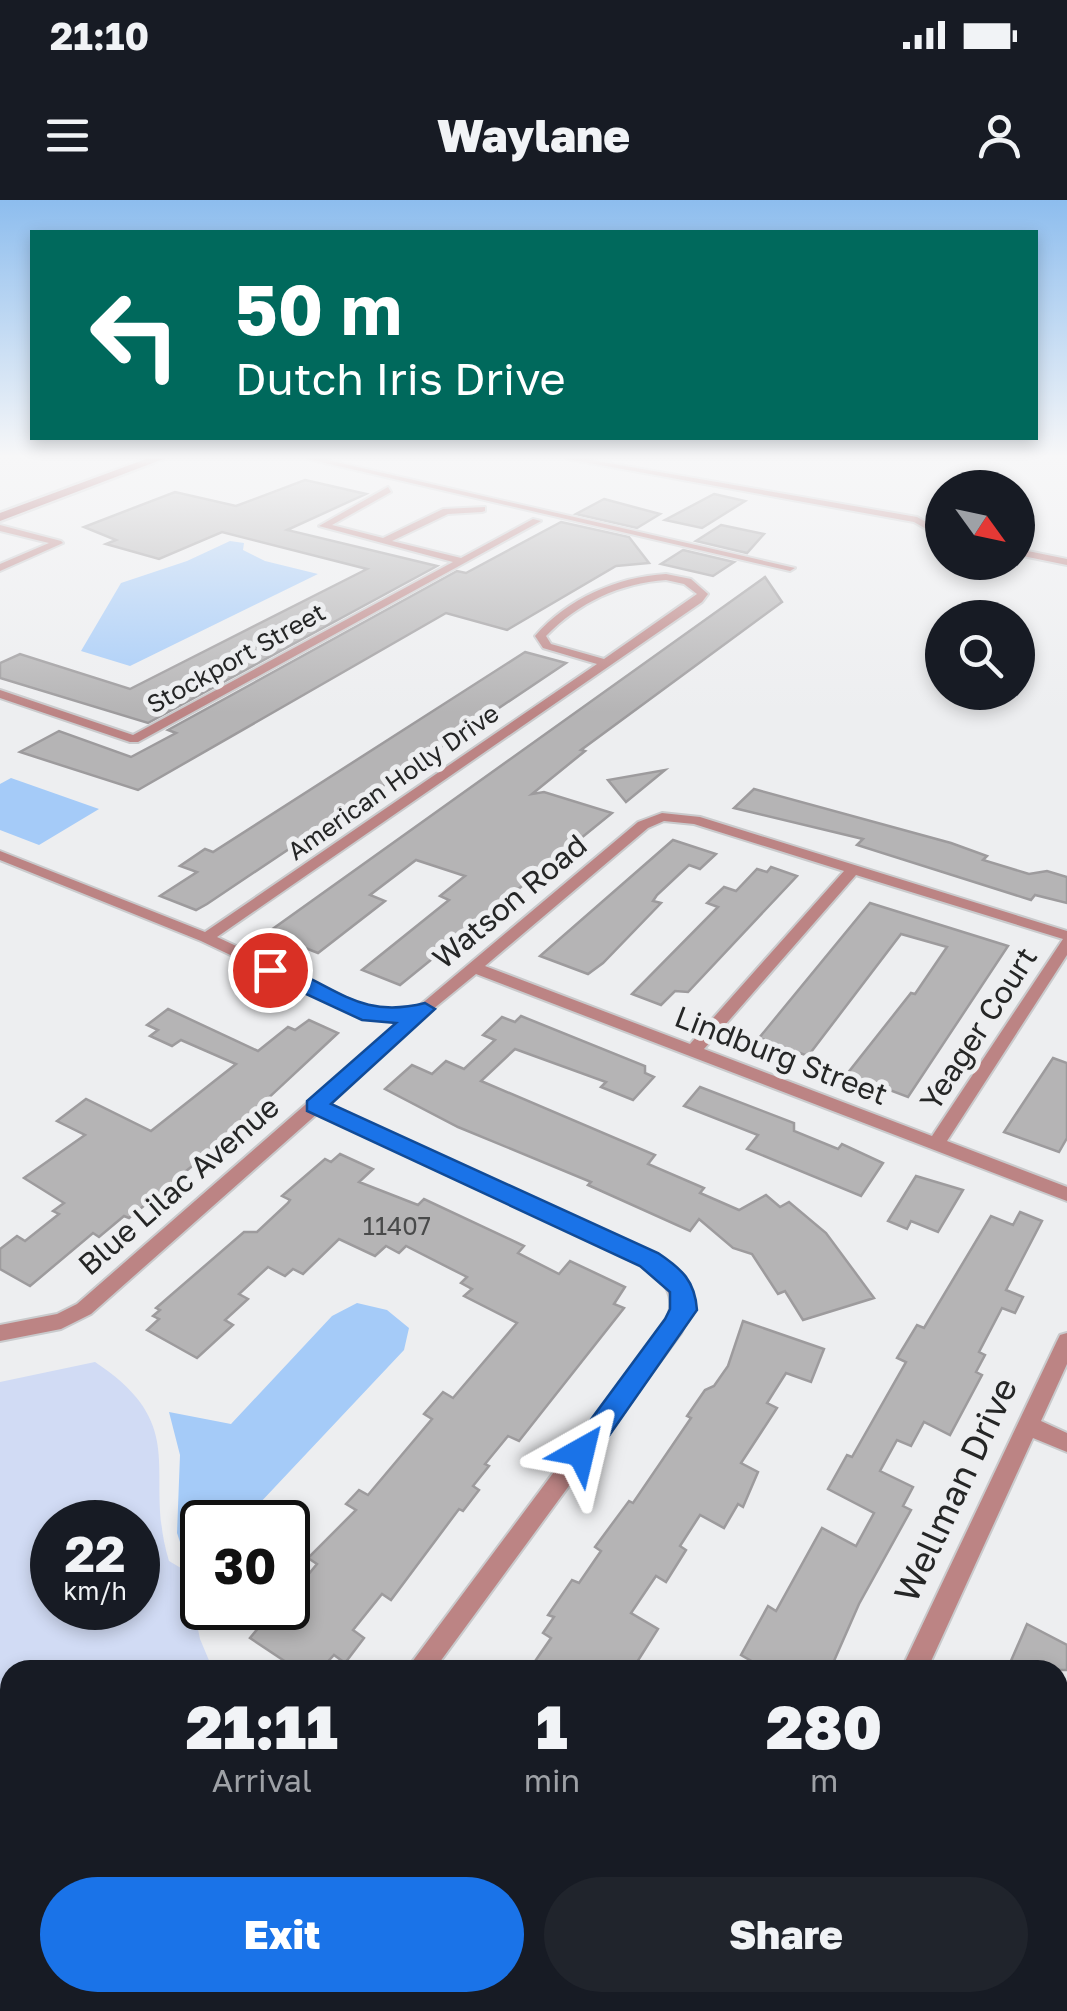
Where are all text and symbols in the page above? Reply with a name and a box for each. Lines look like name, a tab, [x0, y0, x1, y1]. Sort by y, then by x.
text: 21:10	[50, 13, 149, 58]
icon: menu	[40, 108, 95, 163]
text: Waylane	[437, 108, 630, 162]
icon: person	[972, 108, 1027, 163]
text: 50 m	[235, 266, 402, 350]
icon: left	[70, 270, 200, 400]
text: Dutch Iris Drive	[235, 351, 566, 405]
north arrow	[925, 470, 1035, 580]
map controls	[925, 470, 1035, 710]
street label: Stockport Street	[141, 596, 330, 719]
button: search	[925, 600, 1035, 710]
street label: American Holly Drive	[281, 697, 504, 866]
street label: Watson Road	[425, 827, 594, 976]
pin	[228, 928, 313, 1013]
street label: Yeager Court	[912, 940, 1044, 1117]
icon: arrive	[243, 943, 298, 998]
street label: Lindburg Street	[670, 998, 893, 1112]
street label: Blue Lilac Avenue	[71, 1088, 286, 1282]
house number: 11407	[363, 1210, 431, 1241]
street label: Wellman Drive	[885, 1371, 1025, 1608]
position arrow	[529, 1400, 633, 1504]
speed limit sign: 30	[180, 1500, 310, 1630]
text: 22	[64, 1523, 125, 1583]
text: km/h	[63, 1575, 127, 1606]
text: 21:11	[186, 1690, 338, 1762]
text: 1	[536, 1690, 568, 1762]
text: 280	[766, 1690, 882, 1762]
text: Arrival	[212, 1761, 312, 1799]
text: min	[524, 1761, 580, 1799]
text: m	[810, 1761, 838, 1799]
button: Exit	[40, 1877, 524, 1992]
button: Share	[544, 1877, 1028, 1992]

